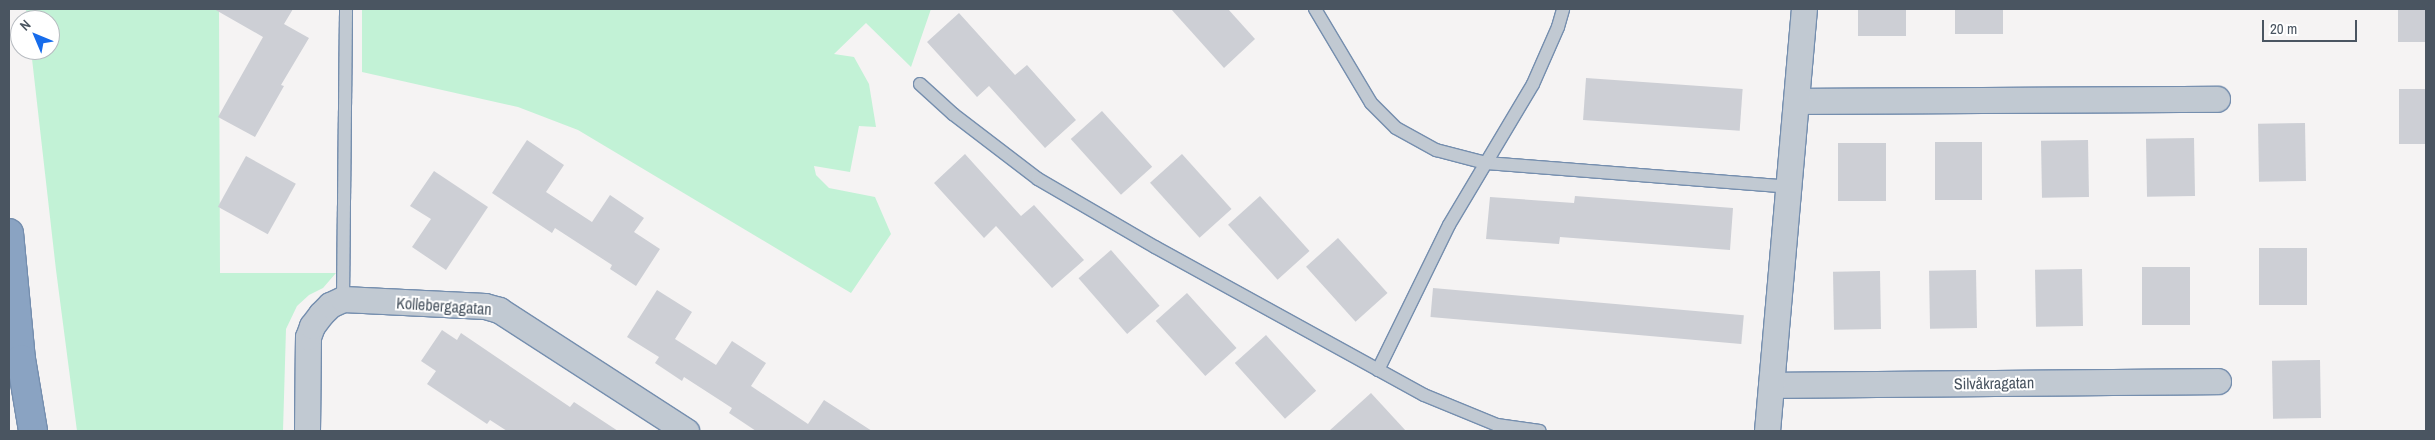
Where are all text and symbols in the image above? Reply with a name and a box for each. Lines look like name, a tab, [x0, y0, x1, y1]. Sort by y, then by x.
north arrow	[10, 10, 60, 60]
scale bar	[2265, 10, 2360, 42]
text: N	[16, 16, 34, 34]
text: 20 m	[2270, 18, 2297, 39]
street label: Kollebergagatan	[396, 293, 492, 319]
street label: Silvåkragatan	[1954, 373, 2034, 393]

